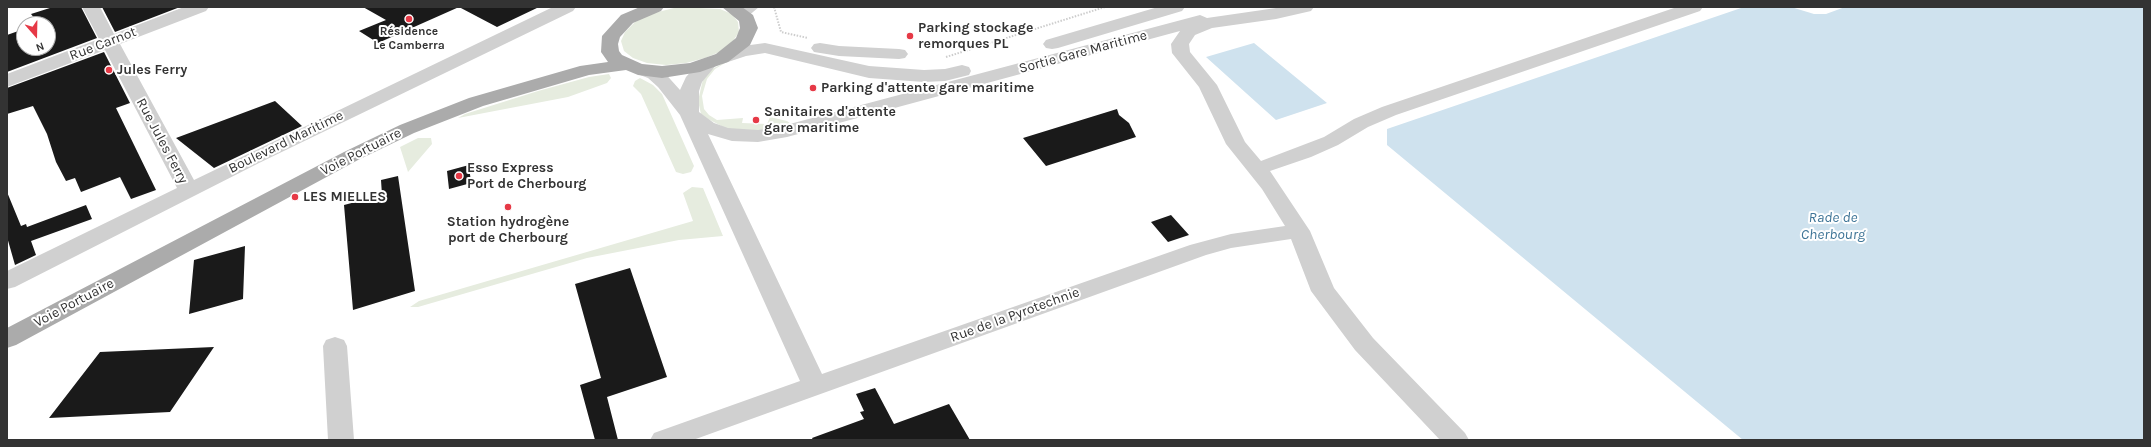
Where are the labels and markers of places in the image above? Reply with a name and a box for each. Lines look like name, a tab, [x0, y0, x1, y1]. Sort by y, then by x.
marker: Résidence Le Camberra	[404, 14, 414, 24]
place label: Parking stockage remorques PL	[918, 20, 1033, 52]
place label: Résidence Le Camberra	[373, 25, 445, 53]
marker: Parking stockage remorques PL	[905, 31, 915, 41]
place label: Jules Ferry	[117, 62, 187, 78]
marker: Jules Ferry	[104, 65, 114, 75]
place label: Parking d'attente gare maritime	[821, 80, 1034, 96]
marker: Parking d'attente gare maritime	[808, 83, 818, 93]
place label: Sanitaires d'attente gare maritime	[764, 104, 896, 136]
marker: Sanitaires d'attente gare maritime	[751, 115, 761, 125]
place label: Esso Express Port de Cherbourg	[467, 160, 587, 192]
marker: Esso Express Port de Cherbourg	[454, 171, 464, 181]
place label: LES MIELLES	[303, 189, 386, 205]
marker: LES MIELLES	[290, 192, 300, 202]
marker: Station hydrogène port de Cherbourg	[503, 202, 513, 212]
place label: Station hydrogène port de Cherbourg	[447, 214, 569, 246]

